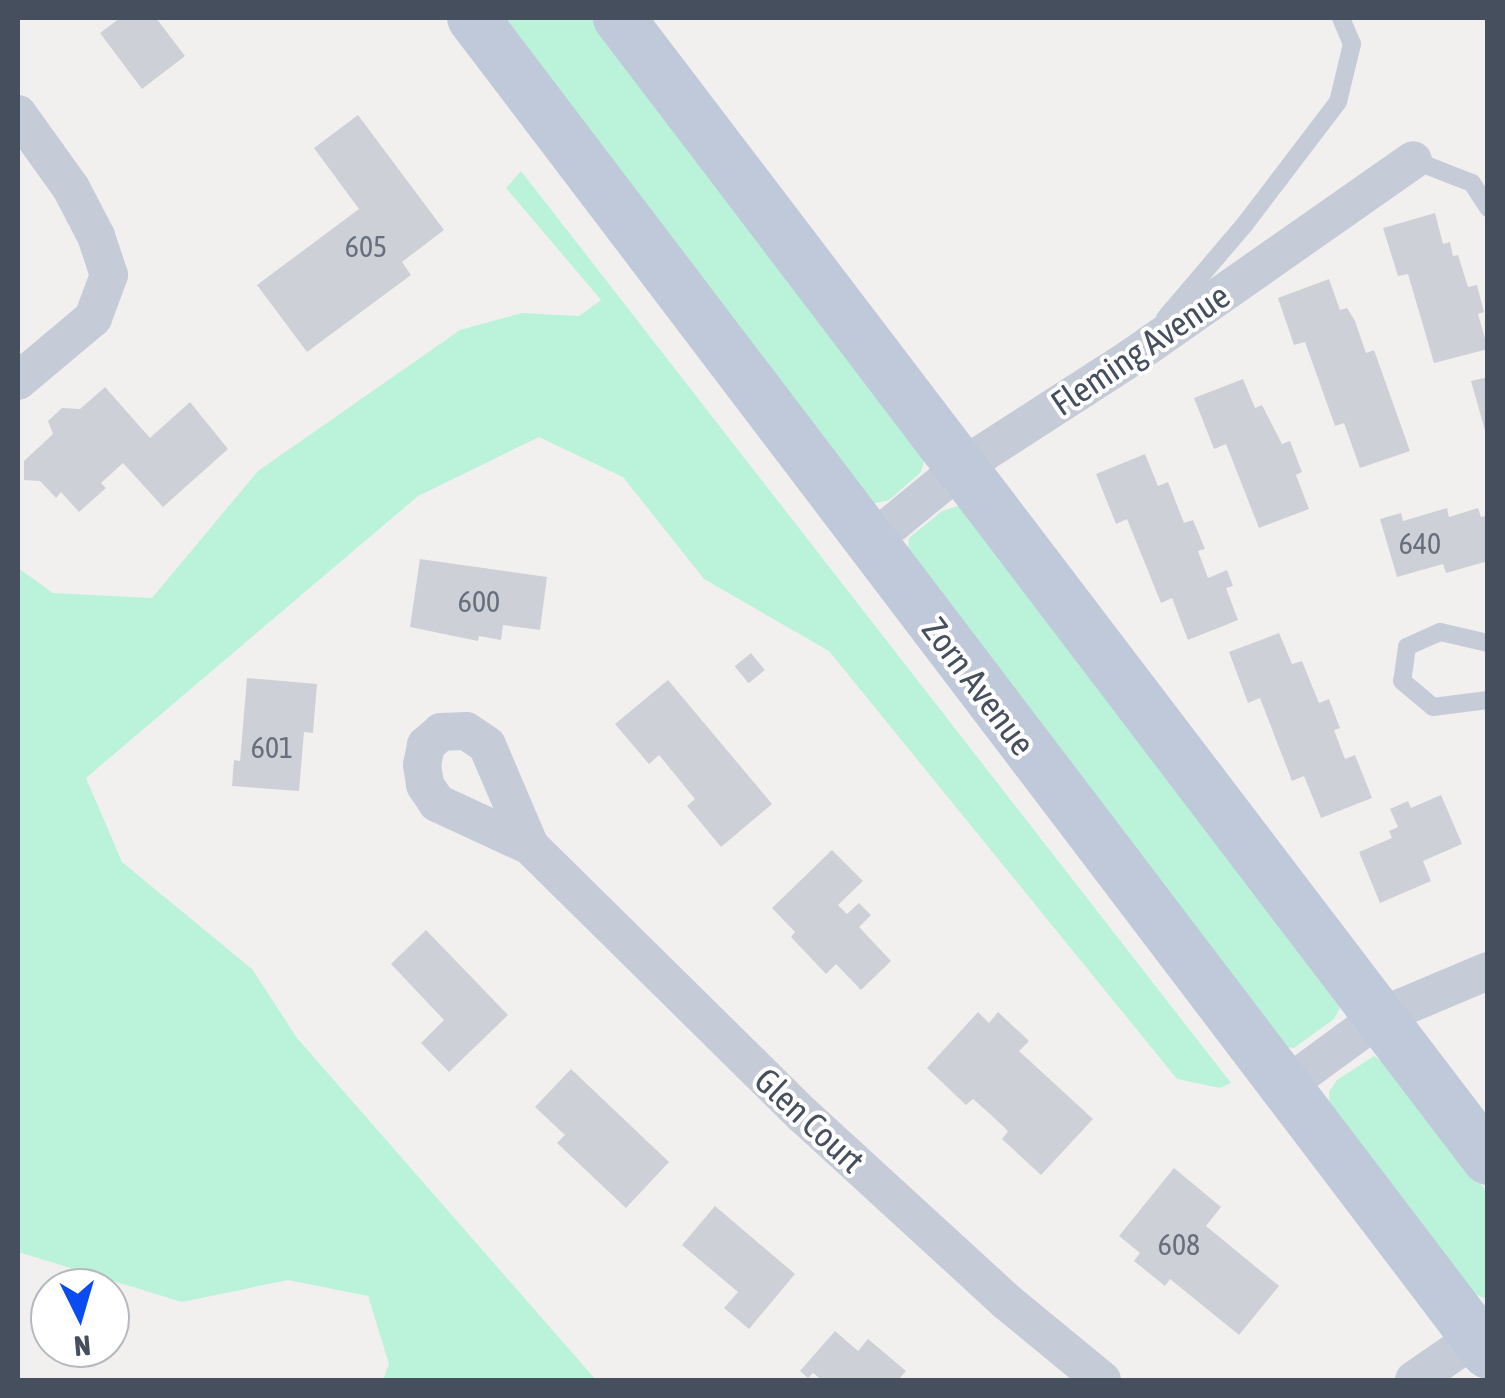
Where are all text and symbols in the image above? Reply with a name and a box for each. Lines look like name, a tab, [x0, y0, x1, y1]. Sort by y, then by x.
house number: 605	[345, 228, 387, 264]
street label: Fleming Avenue	[1043, 274, 1237, 424]
house number: 640	[1399, 525, 1441, 561]
house number: 600	[458, 583, 500, 619]
street label: Zorn Avenue	[914, 609, 1044, 763]
house number: 601	[251, 729, 293, 765]
street label: Glen Court	[747, 1059, 873, 1181]
house number: 608	[1158, 1226, 1200, 1262]
north arrow	[30, 1268, 130, 1368]
text: N	[73, 1329, 92, 1363]

